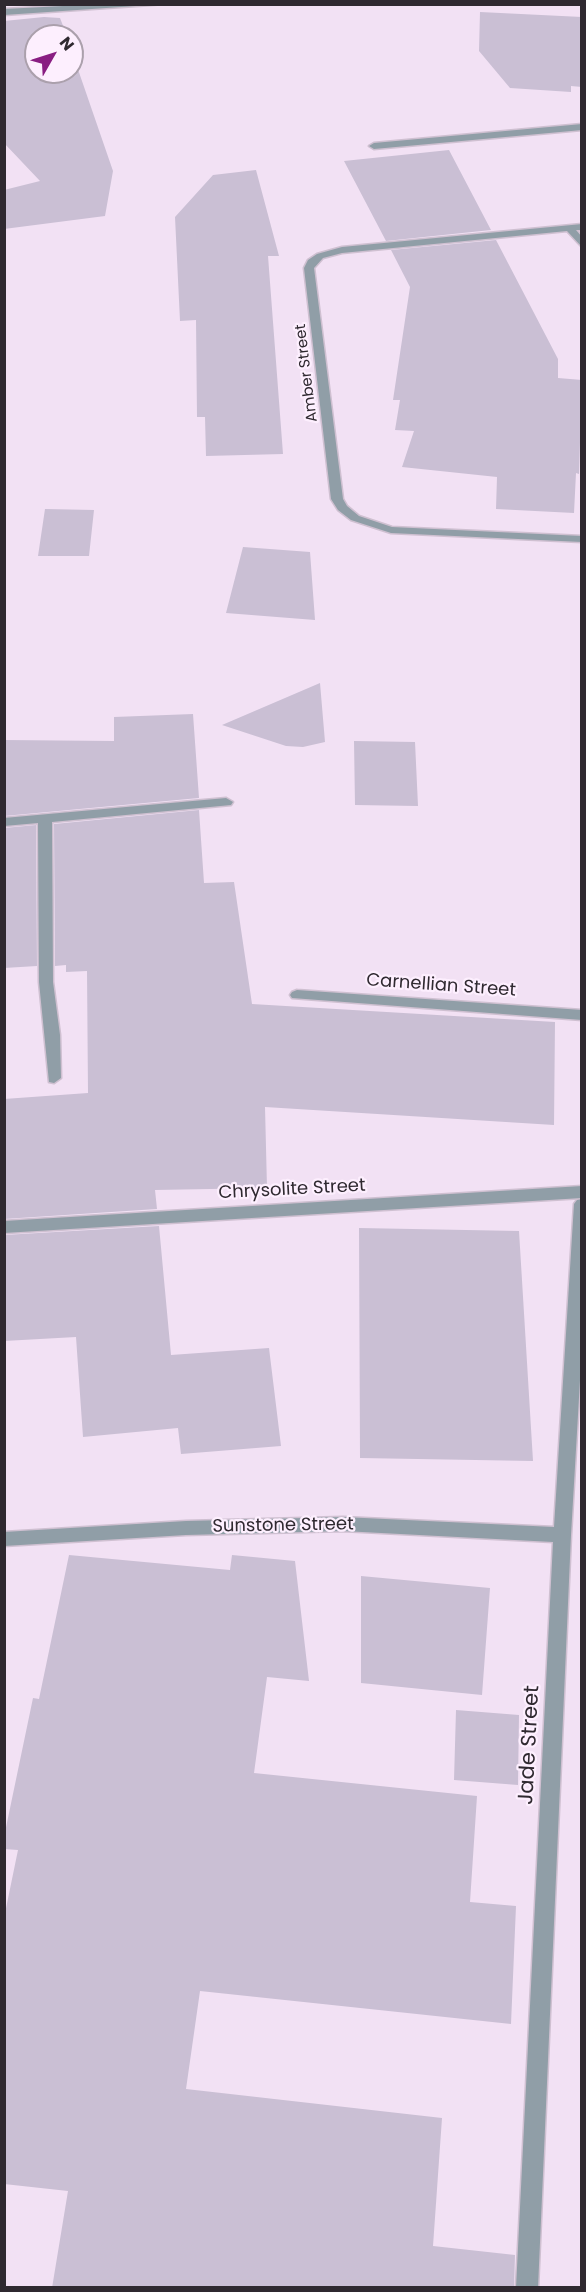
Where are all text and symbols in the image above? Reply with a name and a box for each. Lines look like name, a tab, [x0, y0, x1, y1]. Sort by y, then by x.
north arrow	[24, 24, 84, 84]
text: N	[54, 32, 80, 56]
street label: Amber Street	[292, 323, 322, 423]
street label: Carnellian Street	[365, 970, 517, 1002]
street label: Chrysolite Street	[218, 1175, 366, 1205]
street label: Sunstone Street	[212, 1514, 354, 1538]
street label: Jade Street	[514, 1685, 546, 1805]

